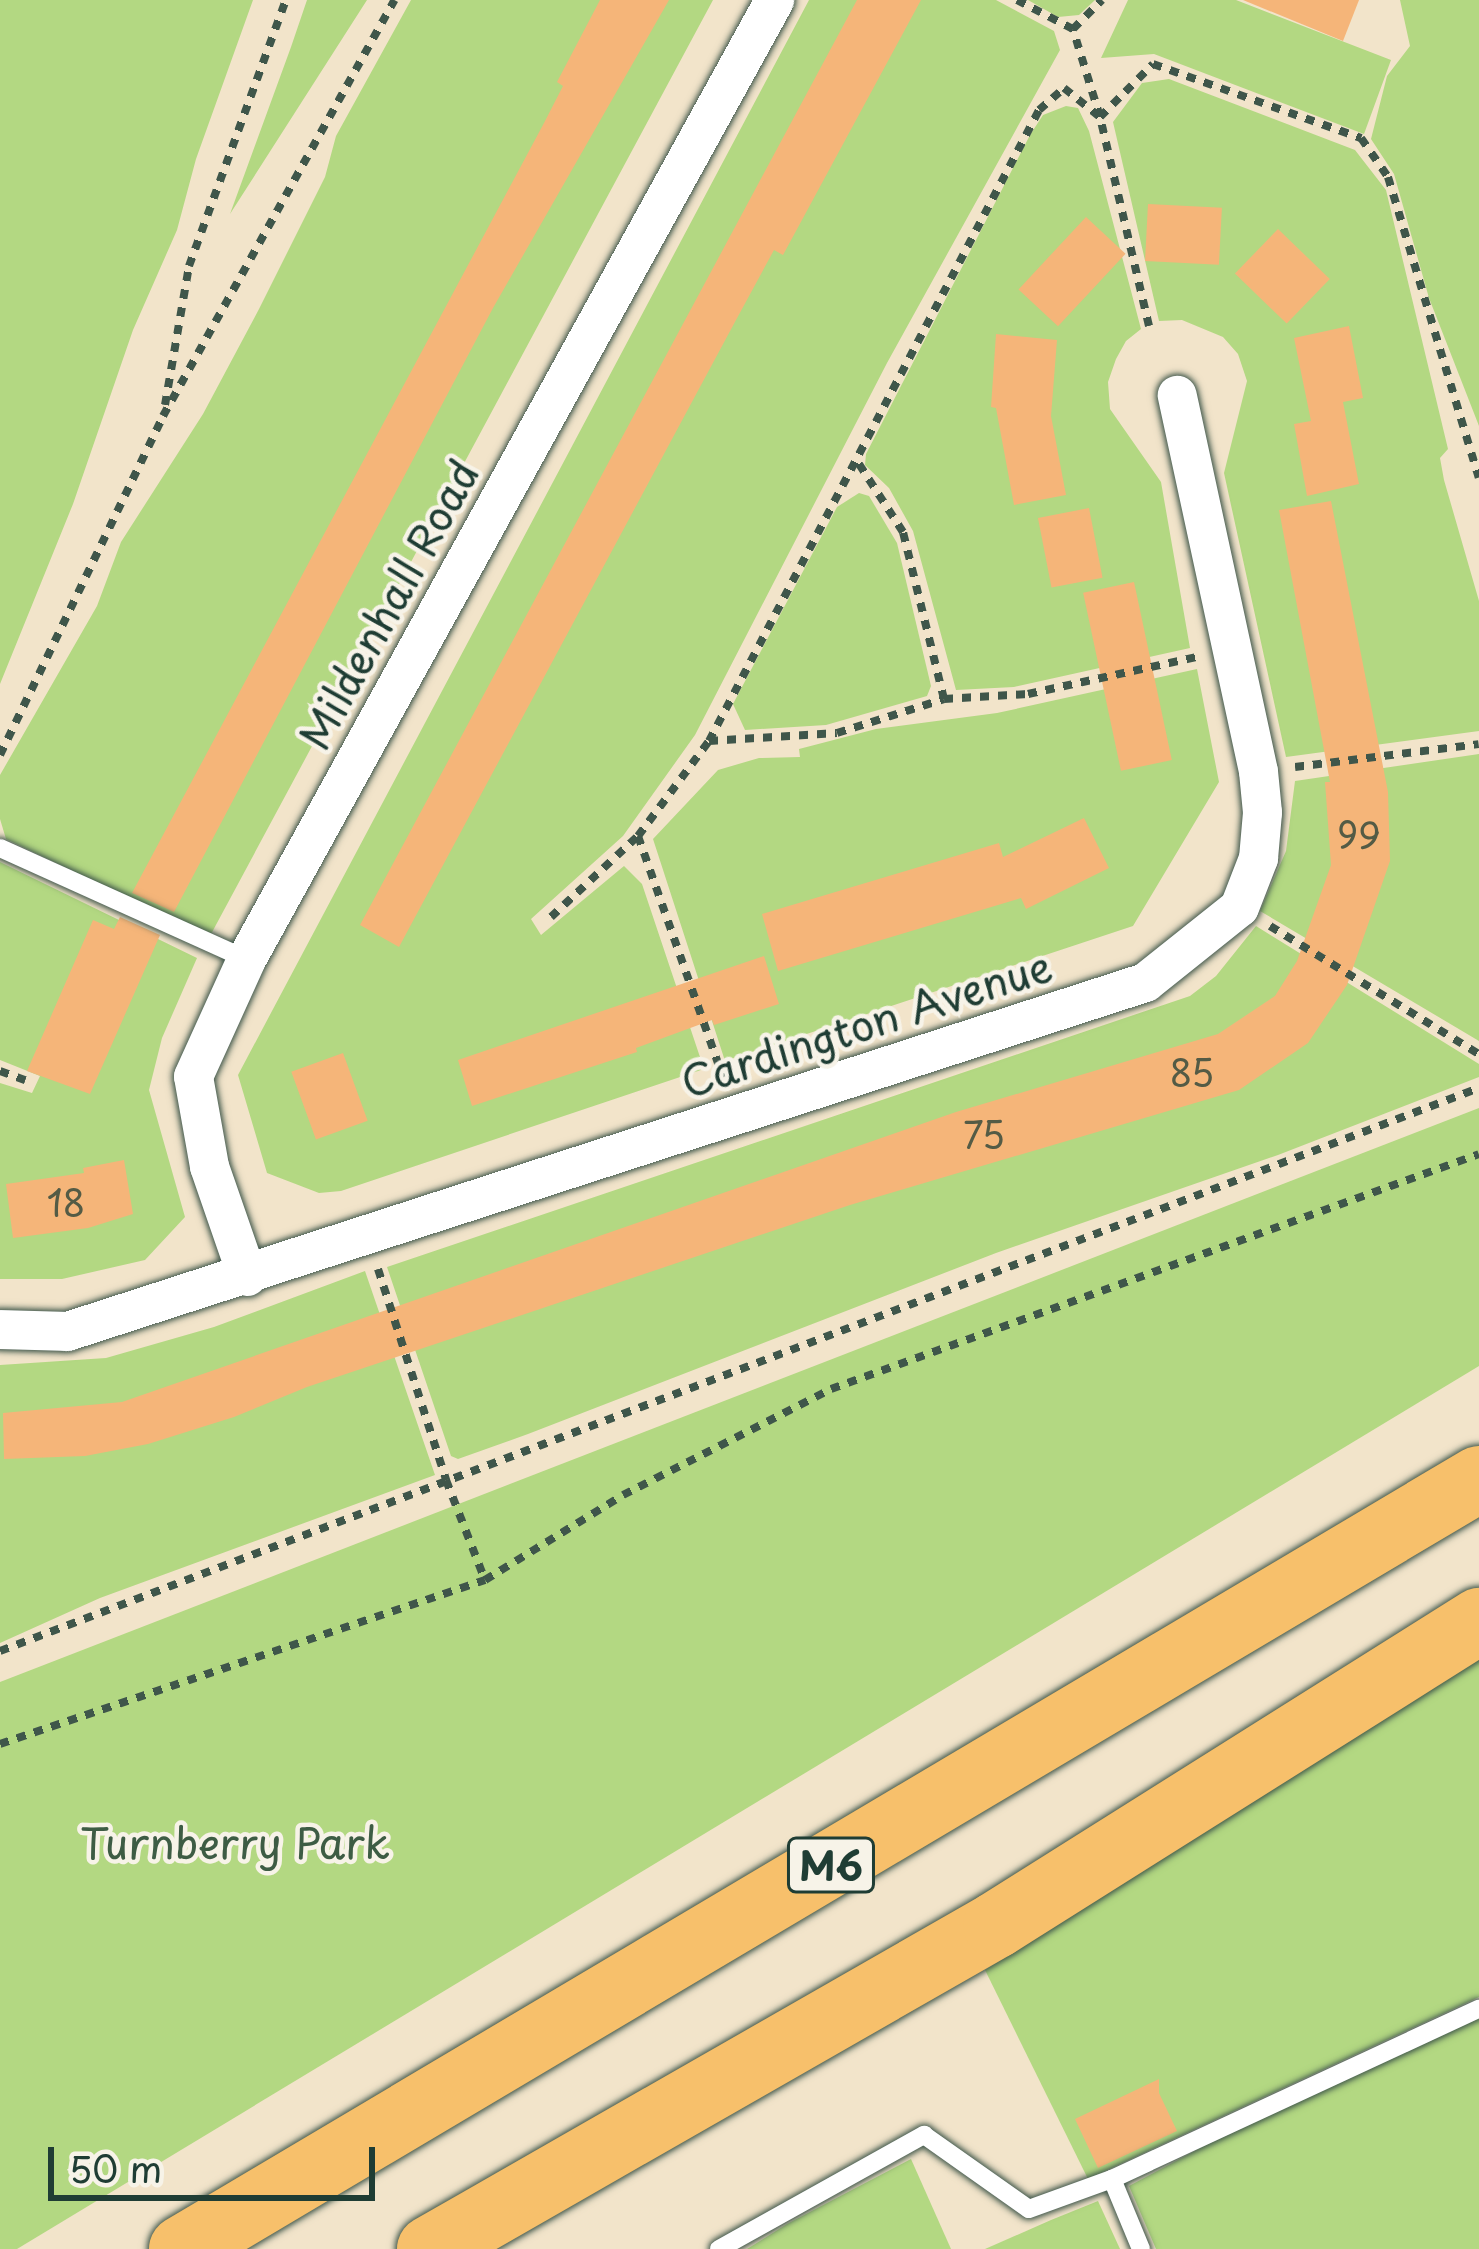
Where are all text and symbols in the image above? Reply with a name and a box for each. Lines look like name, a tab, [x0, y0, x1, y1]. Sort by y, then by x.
street label: Mildenhall Road	[287, 450, 489, 758]
house number: 99	[1337, 813, 1381, 857]
street label: Cardington Avenue	[676, 940, 1056, 1106]
house number: 85	[1170, 1051, 1214, 1095]
house number: 75	[963, 1113, 1005, 1157]
house number: 18	[47, 1181, 85, 1225]
park label: Turnberry Park	[81, 1817, 389, 1867]
road number: M6	[786, 1832, 876, 1898]
scale bar	[54, 2123, 381, 2197]
text: 50 m	[69, 2141, 162, 2195]

